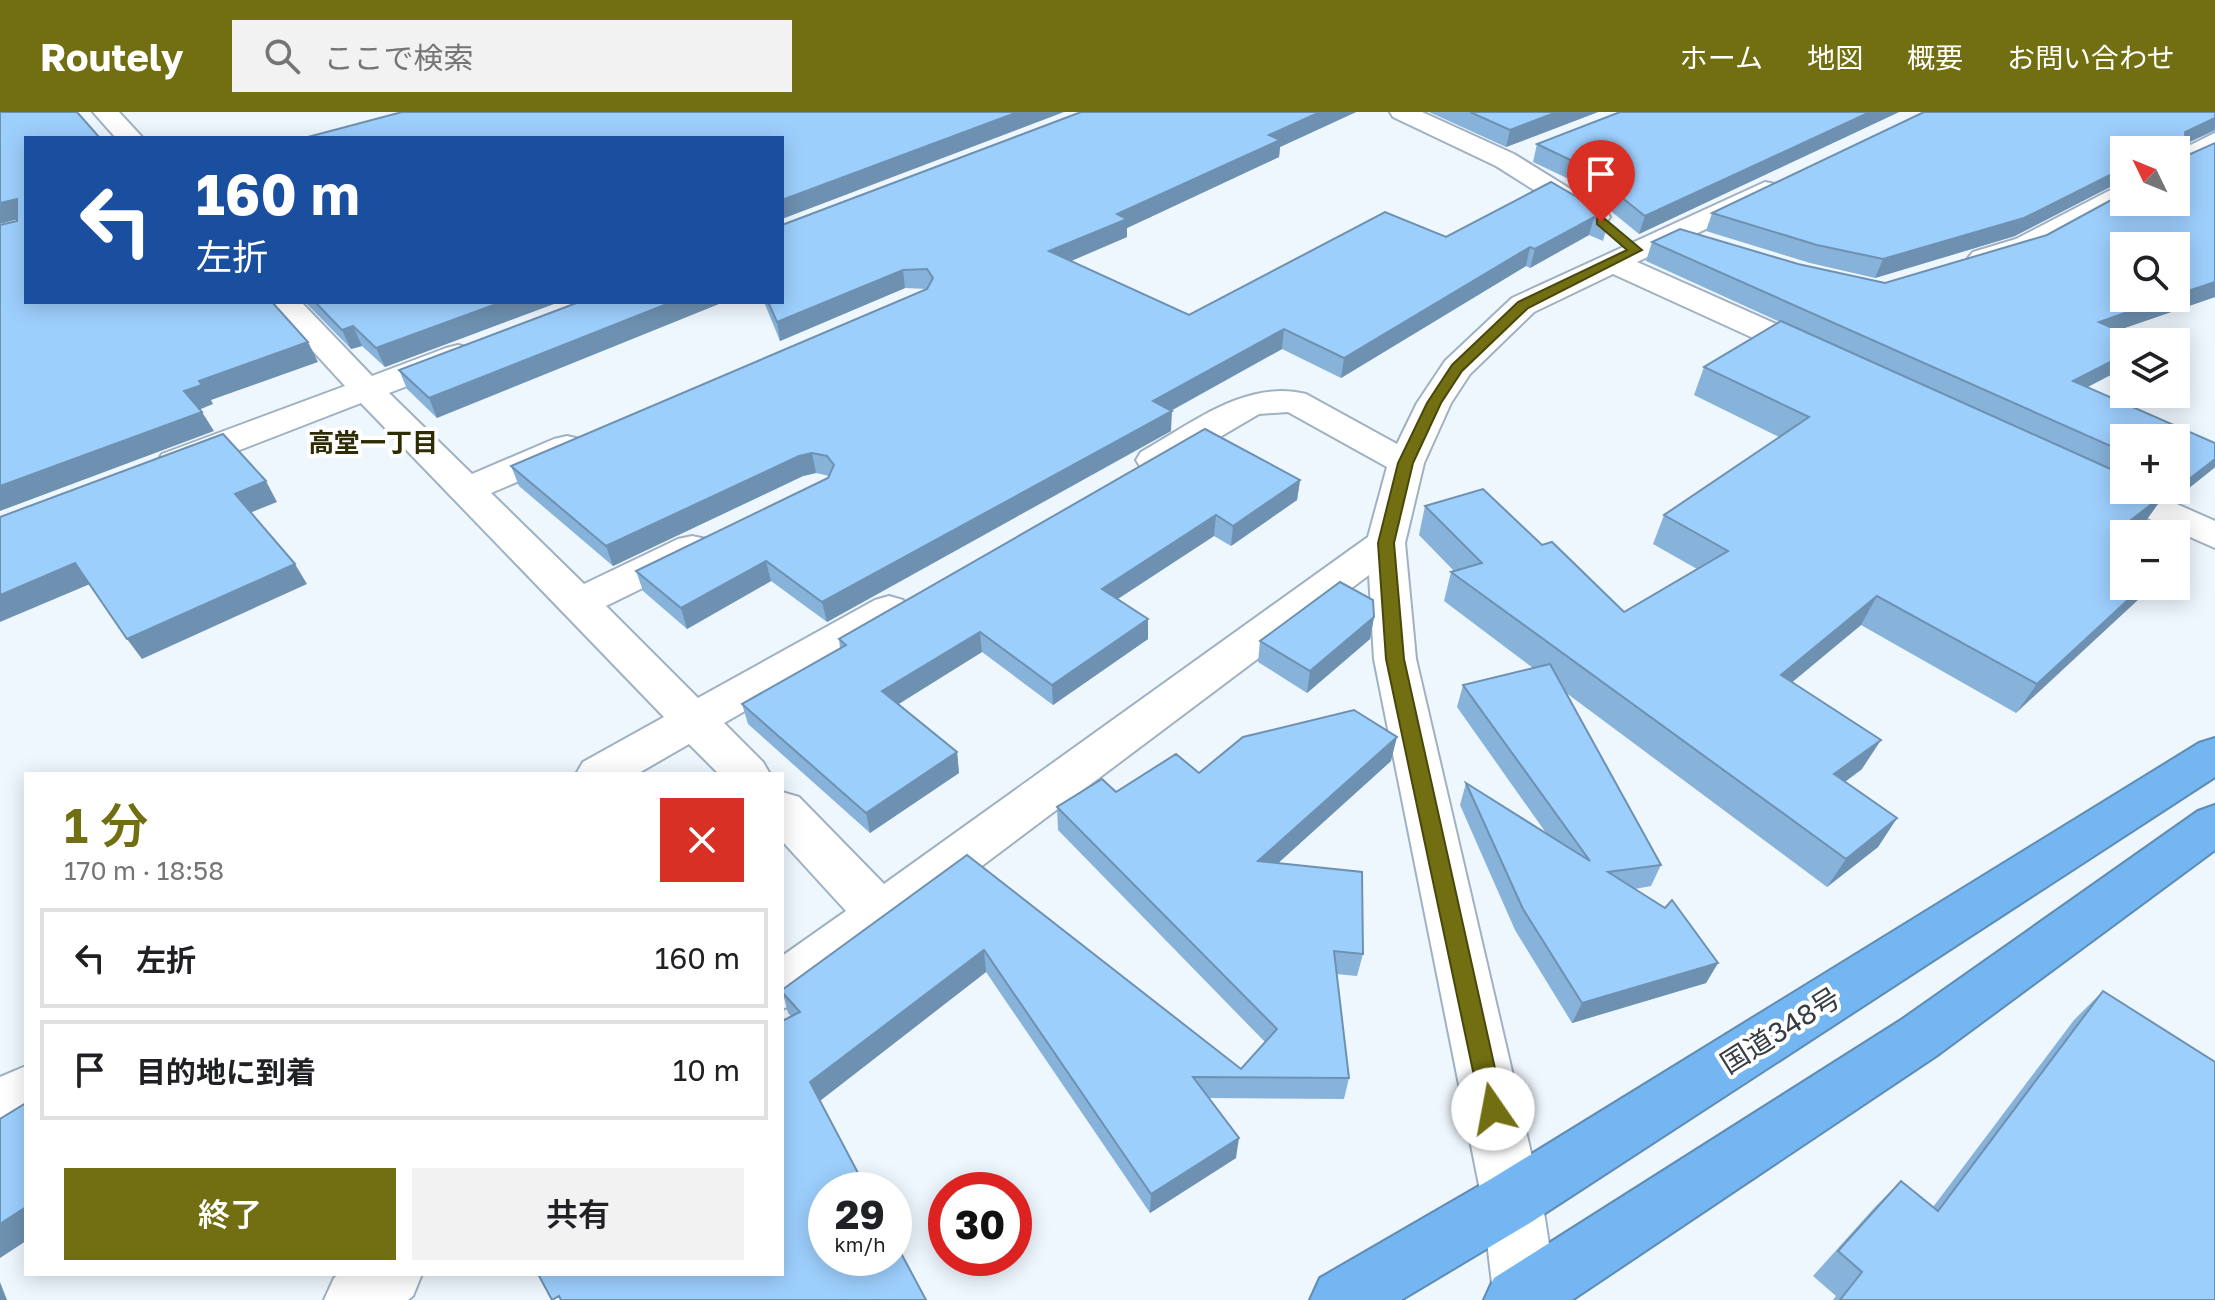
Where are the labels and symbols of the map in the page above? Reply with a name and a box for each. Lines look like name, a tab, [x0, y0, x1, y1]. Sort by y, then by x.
north arrow	[2110, 136, 2190, 216]
pin	[1567, 140, 1635, 222]
district label: 高堂一丁目	[308, 427, 438, 458]
street label: 国道348号	[1714, 980, 1846, 1080]
position arrow	[1451, 1067, 1535, 1151]
speed limit sign: 30	[928, 1172, 1032, 1276]

